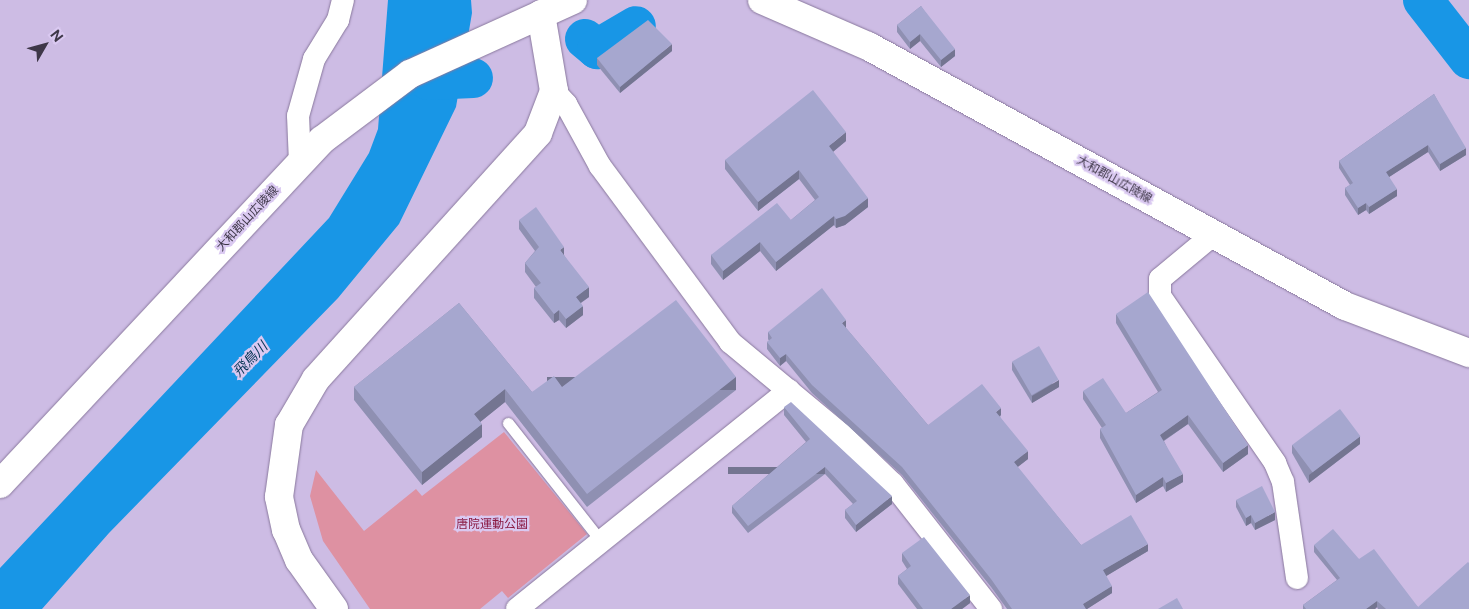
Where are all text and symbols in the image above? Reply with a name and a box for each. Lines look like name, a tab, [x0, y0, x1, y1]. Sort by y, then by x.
north arrow	[20, 20, 70, 70]
text: N	[47, 27, 66, 45]
street label: 大和郡山広陵線	[1074, 153, 1154, 207]
street label: 大和郡山広陵線	[214, 183, 282, 255]
water label: 飛鳥川	[229, 338, 271, 380]
park label: 唐院運動公園	[456, 518, 528, 532]

